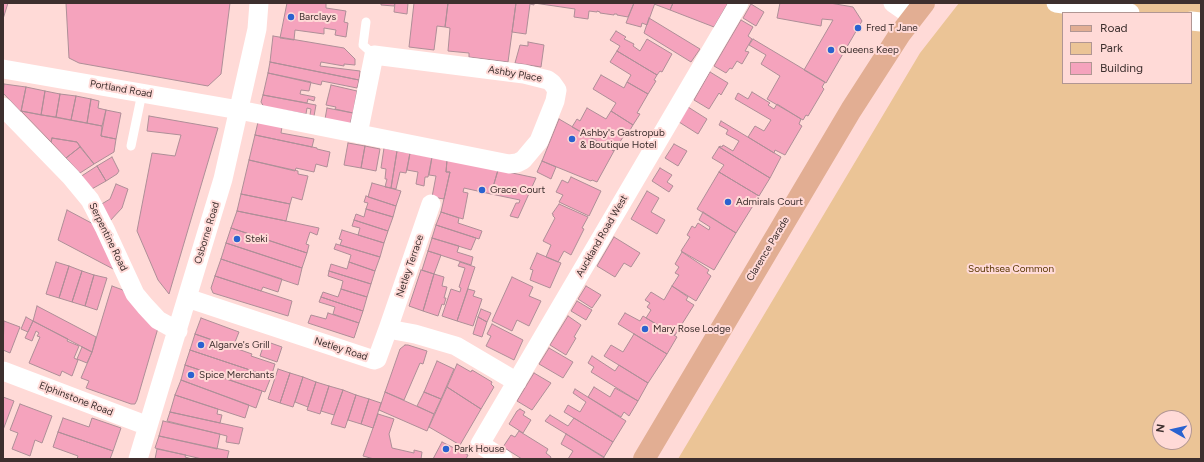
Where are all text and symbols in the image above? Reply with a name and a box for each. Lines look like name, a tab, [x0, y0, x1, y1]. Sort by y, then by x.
place label: Barclays	[299, 11, 336, 23]
marker: Barclays	[286, 12, 296, 22]
legend	[1062, 12, 1192, 84]
text: Road	[1100, 21, 1128, 35]
place label: Fred T Jane	[866, 22, 918, 34]
marker: Fred T Jane	[853, 23, 863, 33]
text: Park	[1100, 41, 1123, 55]
place label: Queens Keep	[839, 44, 899, 56]
marker: Queens Keep	[826, 45, 836, 55]
text: Building	[1100, 61, 1143, 75]
street label: Ashby Place	[487, 63, 543, 85]
street label: Portland Road	[89, 78, 153, 100]
place label: Ashby's Gastropub & Boutique Hotel	[580, 127, 665, 150]
marker: Ashby's Gastropub & Boutique Hotel	[567, 134, 577, 144]
place label: Grace Court	[490, 184, 545, 196]
marker: Grace Court	[477, 185, 487, 195]
street label: Auckland Road West	[574, 193, 630, 279]
place label: Admirals Court	[736, 196, 803, 208]
marker: Admirals Court	[723, 197, 733, 207]
street label: Serpentine Road	[86, 201, 130, 273]
street label: Osborne Road	[192, 201, 222, 265]
street label: Clarence Parade	[744, 215, 792, 283]
place label: Steki	[245, 233, 268, 245]
street label: Netley Terrace	[394, 233, 426, 299]
marker: Steki	[232, 234, 242, 244]
park label: Southsea Common	[968, 263, 1054, 275]
place label: Mary Rose Lodge	[653, 323, 731, 335]
marker: Mary Rose Lodge	[640, 324, 650, 334]
street label: Netley Road	[313, 335, 369, 363]
place label: Algarve's Grill	[209, 339, 270, 351]
marker: Algarve's Grill	[196, 340, 206, 350]
place label: Spice Merchants	[199, 369, 274, 381]
marker: Spice Merchants	[186, 370, 196, 380]
street label: Elphinstone Road	[37, 379, 115, 419]
north arrow	[1152, 410, 1192, 450]
text: N	[1154, 423, 1168, 434]
place label: Park House	[454, 443, 504, 455]
marker: Park House	[441, 444, 451, 454]

